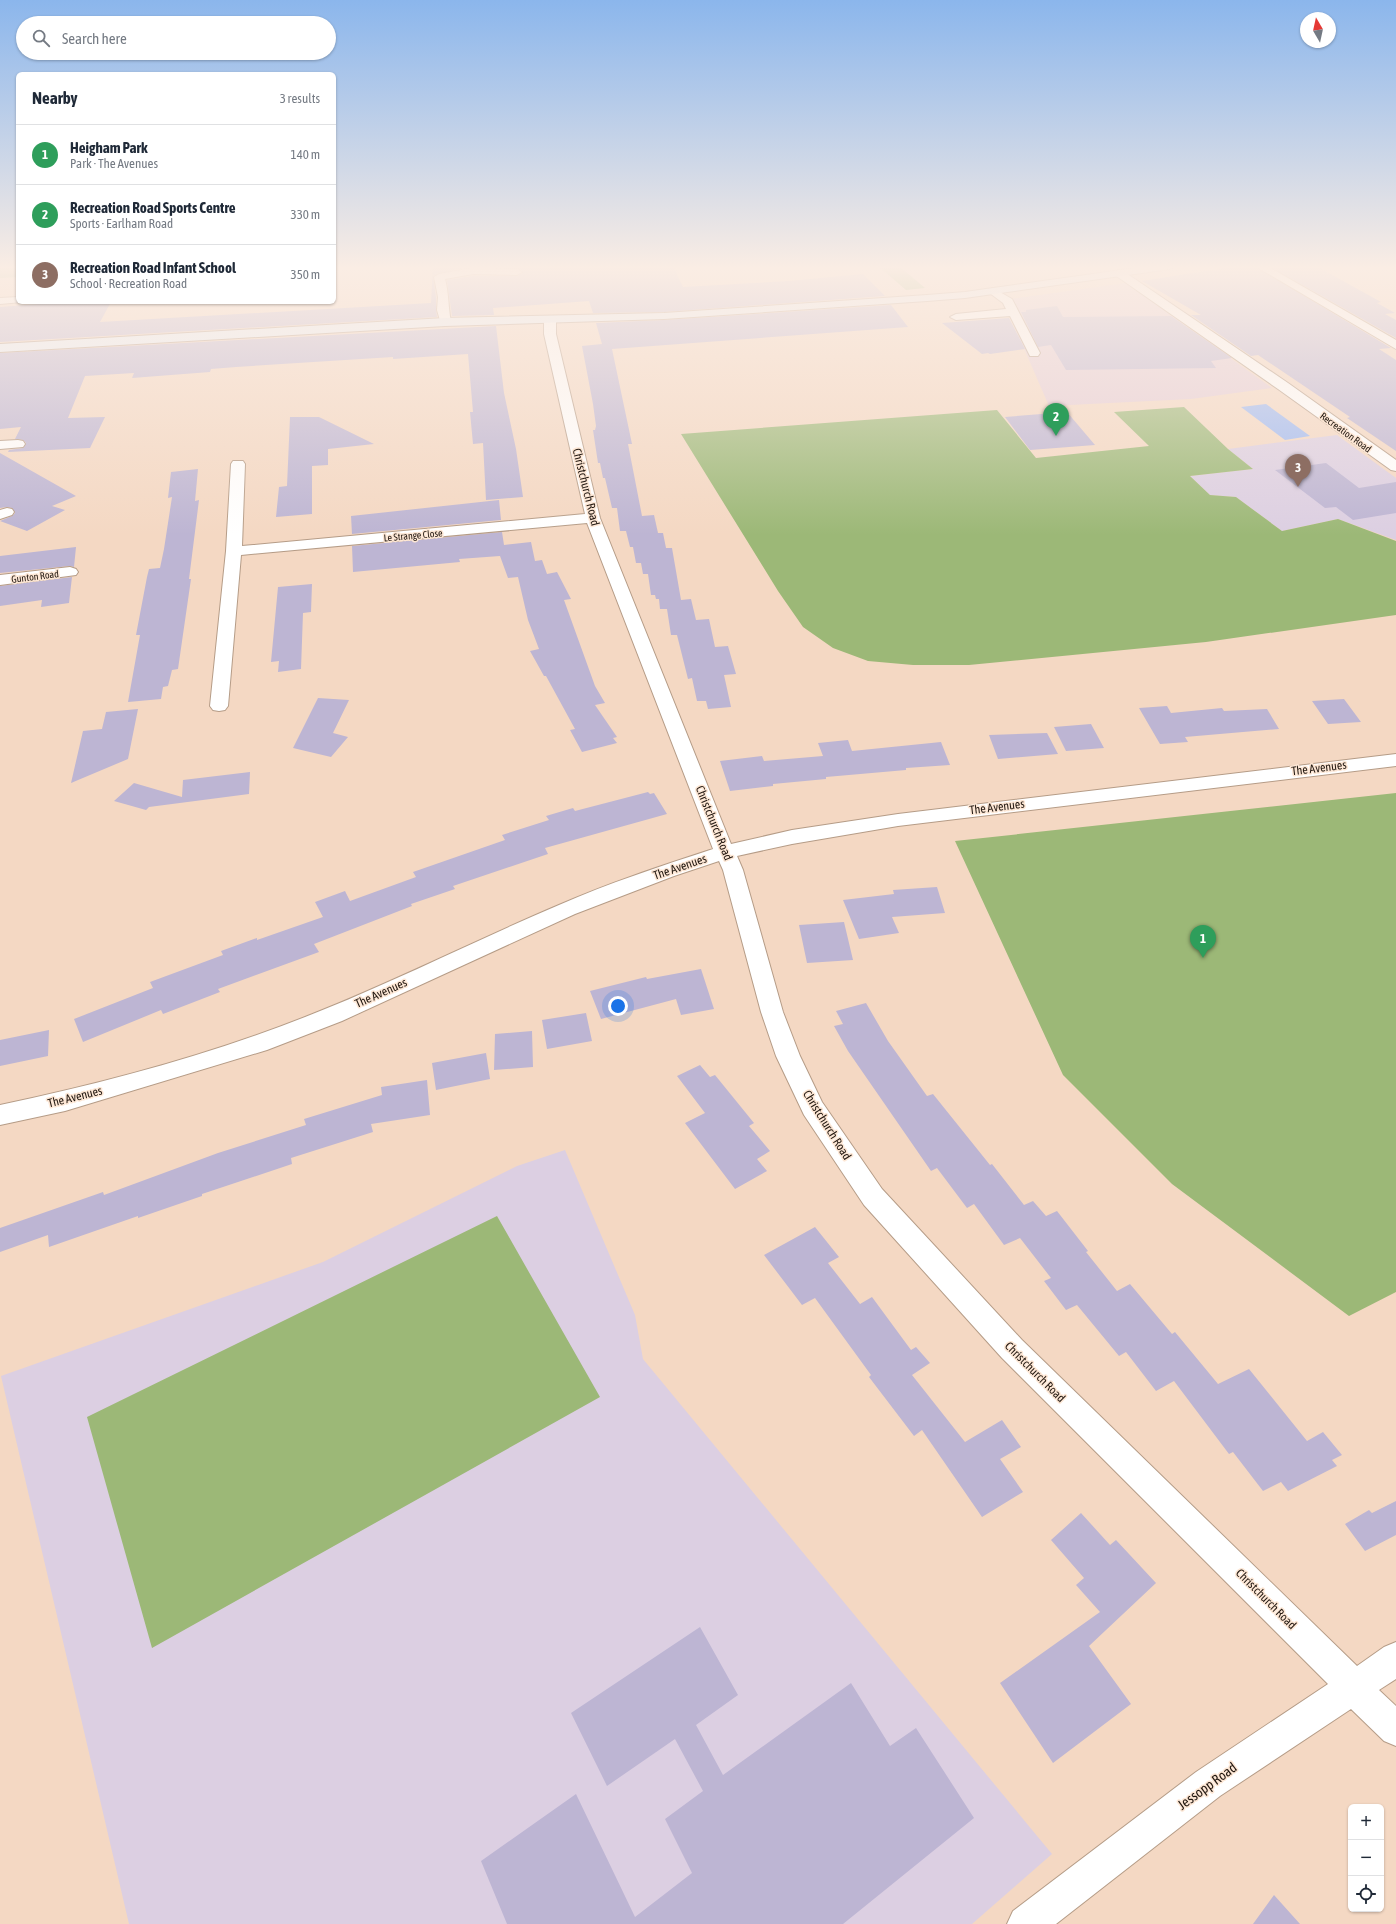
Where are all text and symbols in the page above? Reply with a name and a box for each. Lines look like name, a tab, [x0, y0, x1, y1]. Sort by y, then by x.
north arrow	[1300, 12, 1336, 48]
search box	[16, 16, 336, 60]
icon: search	[30, 27, 52, 49]
text: Search here	[62, 30, 127, 47]
text: Nearby	[32, 88, 78, 108]
text: 3 results	[280, 91, 320, 106]
text: Heigham Park	[70, 139, 148, 156]
text: 1	[42, 147, 48, 162]
text: 140 m	[291, 147, 320, 162]
text: Park · The Avenues	[70, 156, 158, 171]
text: Recreation Road Sports Centre	[70, 199, 236, 216]
text: 2	[42, 207, 48, 222]
text: 330 m	[291, 207, 320, 222]
text: Sports · Earlham Road	[70, 216, 173, 231]
text: Recreation Road Infant School	[70, 259, 236, 276]
text: 3	[42, 267, 48, 282]
text: 350 m	[291, 267, 320, 282]
text: School · Recreation Road	[70, 276, 187, 291]
pin: 2	[1043, 403, 1069, 436]
street label: Recreation Road	[1318, 410, 1374, 455]
street label: Christchurch Road	[570, 447, 602, 527]
pin: 3	[1285, 454, 1311, 487]
street label: Le Strange Close	[383, 527, 443, 544]
street label: Gunton Road	[11, 568, 60, 585]
street label: The Avenues	[1291, 758, 1347, 778]
street label: Christchurch Road	[693, 784, 735, 862]
street label: The Avenues	[969, 797, 1025, 817]
street label: The Avenues	[652, 851, 708, 883]
pin: 1	[1190, 925, 1216, 958]
street label: The Avenues	[353, 975, 409, 1011]
your location	[608, 996, 628, 1016]
street label: The Avenues	[46, 1084, 104, 1110]
street label: Christchurch Road	[800, 1088, 854, 1162]
street label: Christchurch Road	[1002, 1339, 1068, 1405]
street label: Christchurch Road	[1233, 1566, 1299, 1632]
street label: Jessopp Road	[1174, 1759, 1240, 1813]
map controls	[1348, 1804, 1384, 1912]
button: +	[1348, 1804, 1384, 1840]
button: −	[1348, 1840, 1384, 1876]
button: locate	[1348, 1876, 1384, 1912]

